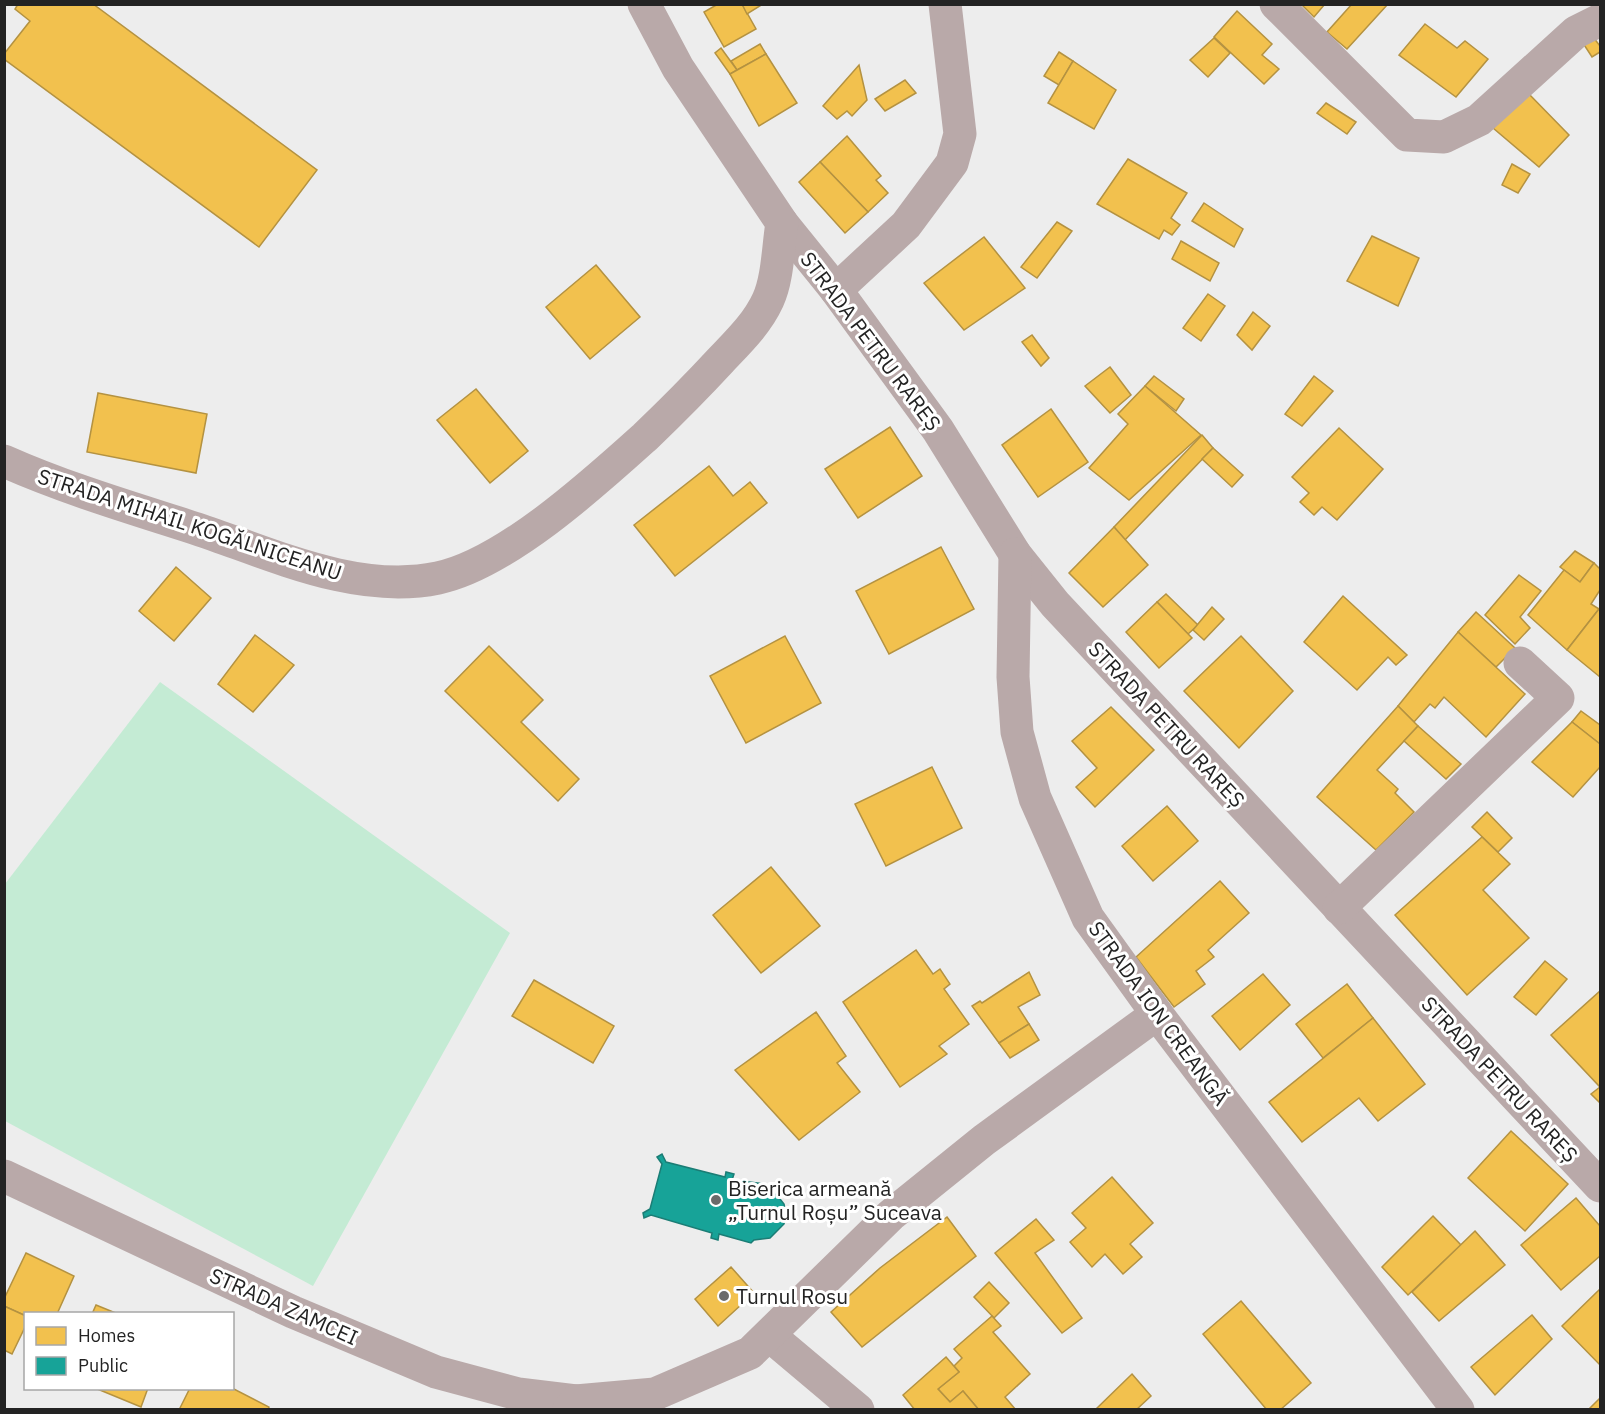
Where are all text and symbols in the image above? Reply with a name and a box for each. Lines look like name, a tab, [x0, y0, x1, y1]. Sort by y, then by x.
street label: STRADA PETRU RAREȘ	[794, 246, 948, 436]
street label: STRADA MIHAIL KOGĂLNICEANU	[34, 462, 346, 586]
street label: STRADA PETRU RAREȘ	[1083, 635, 1251, 813]
street label: STRADA ION CREANGĂ	[1083, 915, 1235, 1111]
street label: STRADA PETRU RAREȘ	[1416, 990, 1584, 1168]
place label: Biserica armeană „Turnul Roșu” Suceava	[728, 1174, 942, 1226]
marker: Biserica armeană „Turnul Roșu” Suceava	[709, 1193, 723, 1207]
street label: STRADA ZAMCEI	[205, 1261, 363, 1351]
place label: Turnul Rosu	[736, 1282, 848, 1310]
marker: Turnul Rosu	[717, 1289, 731, 1303]
legend	[24, 1312, 234, 1390]
text: Homes	[78, 1324, 135, 1347]
text: Public	[78, 1354, 128, 1377]

